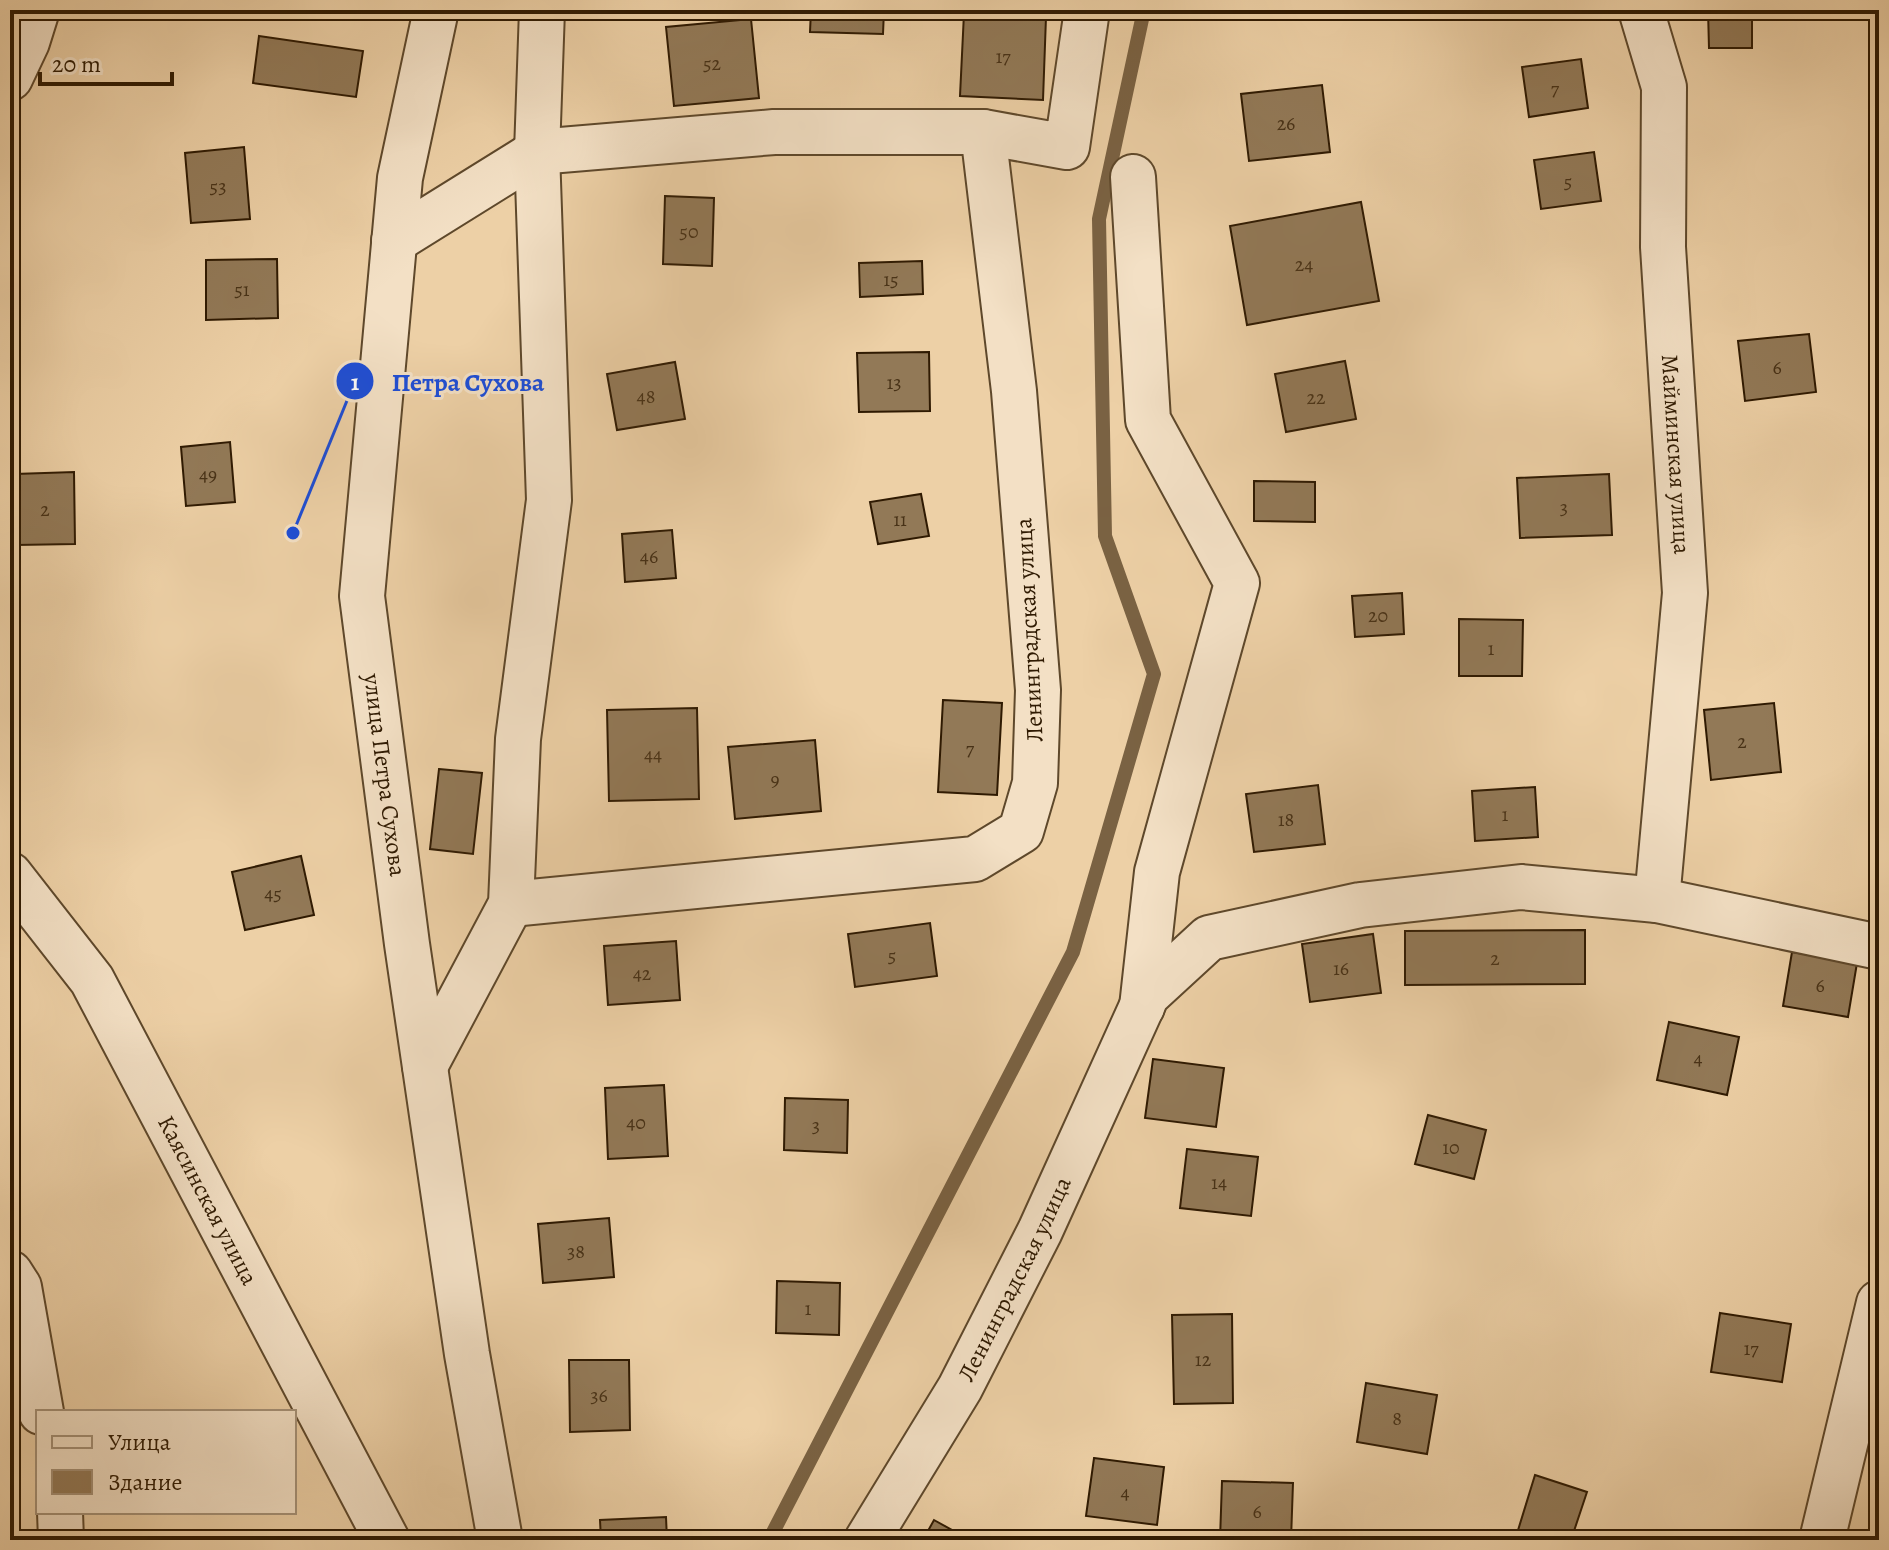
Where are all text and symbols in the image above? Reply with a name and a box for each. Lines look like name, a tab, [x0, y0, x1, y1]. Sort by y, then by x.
scale bar	[40, 36, 172, 86]
house number: 17	[995, 43, 1011, 70]
text: 20 m	[52, 48, 101, 80]
house number: 52	[703, 50, 722, 77]
house number: 7	[1551, 75, 1560, 102]
house number: 26	[1277, 110, 1295, 137]
house number: 5	[1564, 168, 1572, 195]
house number: 53	[210, 173, 226, 200]
house number: 50	[679, 218, 699, 245]
house number: 24	[1295, 251, 1313, 278]
house number: 15	[883, 266, 899, 293]
house number: 51	[234, 276, 250, 303]
street label: Майминская улица	[1654, 353, 1699, 555]
house number: 6	[1772, 354, 1782, 381]
callout: Петра Сухова	[335, 356, 560, 406]
text: Петра Сухова	[392, 365, 545, 400]
text: 1	[351, 366, 360, 398]
house number: 13	[886, 369, 902, 396]
house number: 48	[637, 383, 655, 410]
house number: 22	[1307, 384, 1326, 411]
house number: 49	[199, 461, 217, 488]
house number: 3	[1560, 494, 1568, 521]
house number: 2	[40, 496, 50, 523]
house number: 11	[893, 506, 907, 533]
street label: Ленинградская улица	[1007, 517, 1051, 743]
house number: 46	[640, 543, 658, 570]
house number: 20	[1368, 602, 1388, 629]
house number: 1	[1488, 635, 1495, 662]
street label: улица Петра Сухова	[356, 671, 414, 878]
house number: 2	[1737, 728, 1747, 755]
house number: 7	[966, 735, 975, 762]
house number: 44	[644, 741, 662, 768]
house number: 9	[770, 766, 780, 793]
house number: 1	[1502, 801, 1509, 828]
house number: 18	[1278, 806, 1294, 833]
house number: 45	[264, 880, 282, 907]
house number: 5	[888, 942, 896, 969]
house number: 2	[1490, 945, 1500, 972]
house number: 16	[1333, 955, 1349, 982]
house number: 42	[633, 960, 652, 987]
house number: 6	[1815, 972, 1825, 999]
house number: 4	[1693, 1045, 1703, 1072]
house number: 40	[626, 1109, 646, 1136]
street label: Каясинская улица	[150, 1110, 266, 1290]
house number: 3	[812, 1112, 820, 1139]
house number: 10	[1442, 1134, 1460, 1161]
house number: 14	[1211, 1169, 1227, 1196]
street label: Ленинградская улица	[950, 1172, 1079, 1387]
house number: 38	[567, 1238, 585, 1265]
house number: 1	[805, 1295, 812, 1322]
house number: 17	[1743, 1335, 1759, 1362]
house number: 12	[1195, 1346, 1212, 1373]
house number: 36	[590, 1382, 608, 1409]
house number: 8	[1392, 1405, 1402, 1432]
legend	[36, 1410, 296, 1514]
text: Улица	[108, 1426, 171, 1458]
text: Здание	[108, 1466, 183, 1498]
house number: 4	[1120, 1479, 1130, 1506]
house number: 6	[1252, 1498, 1262, 1525]

